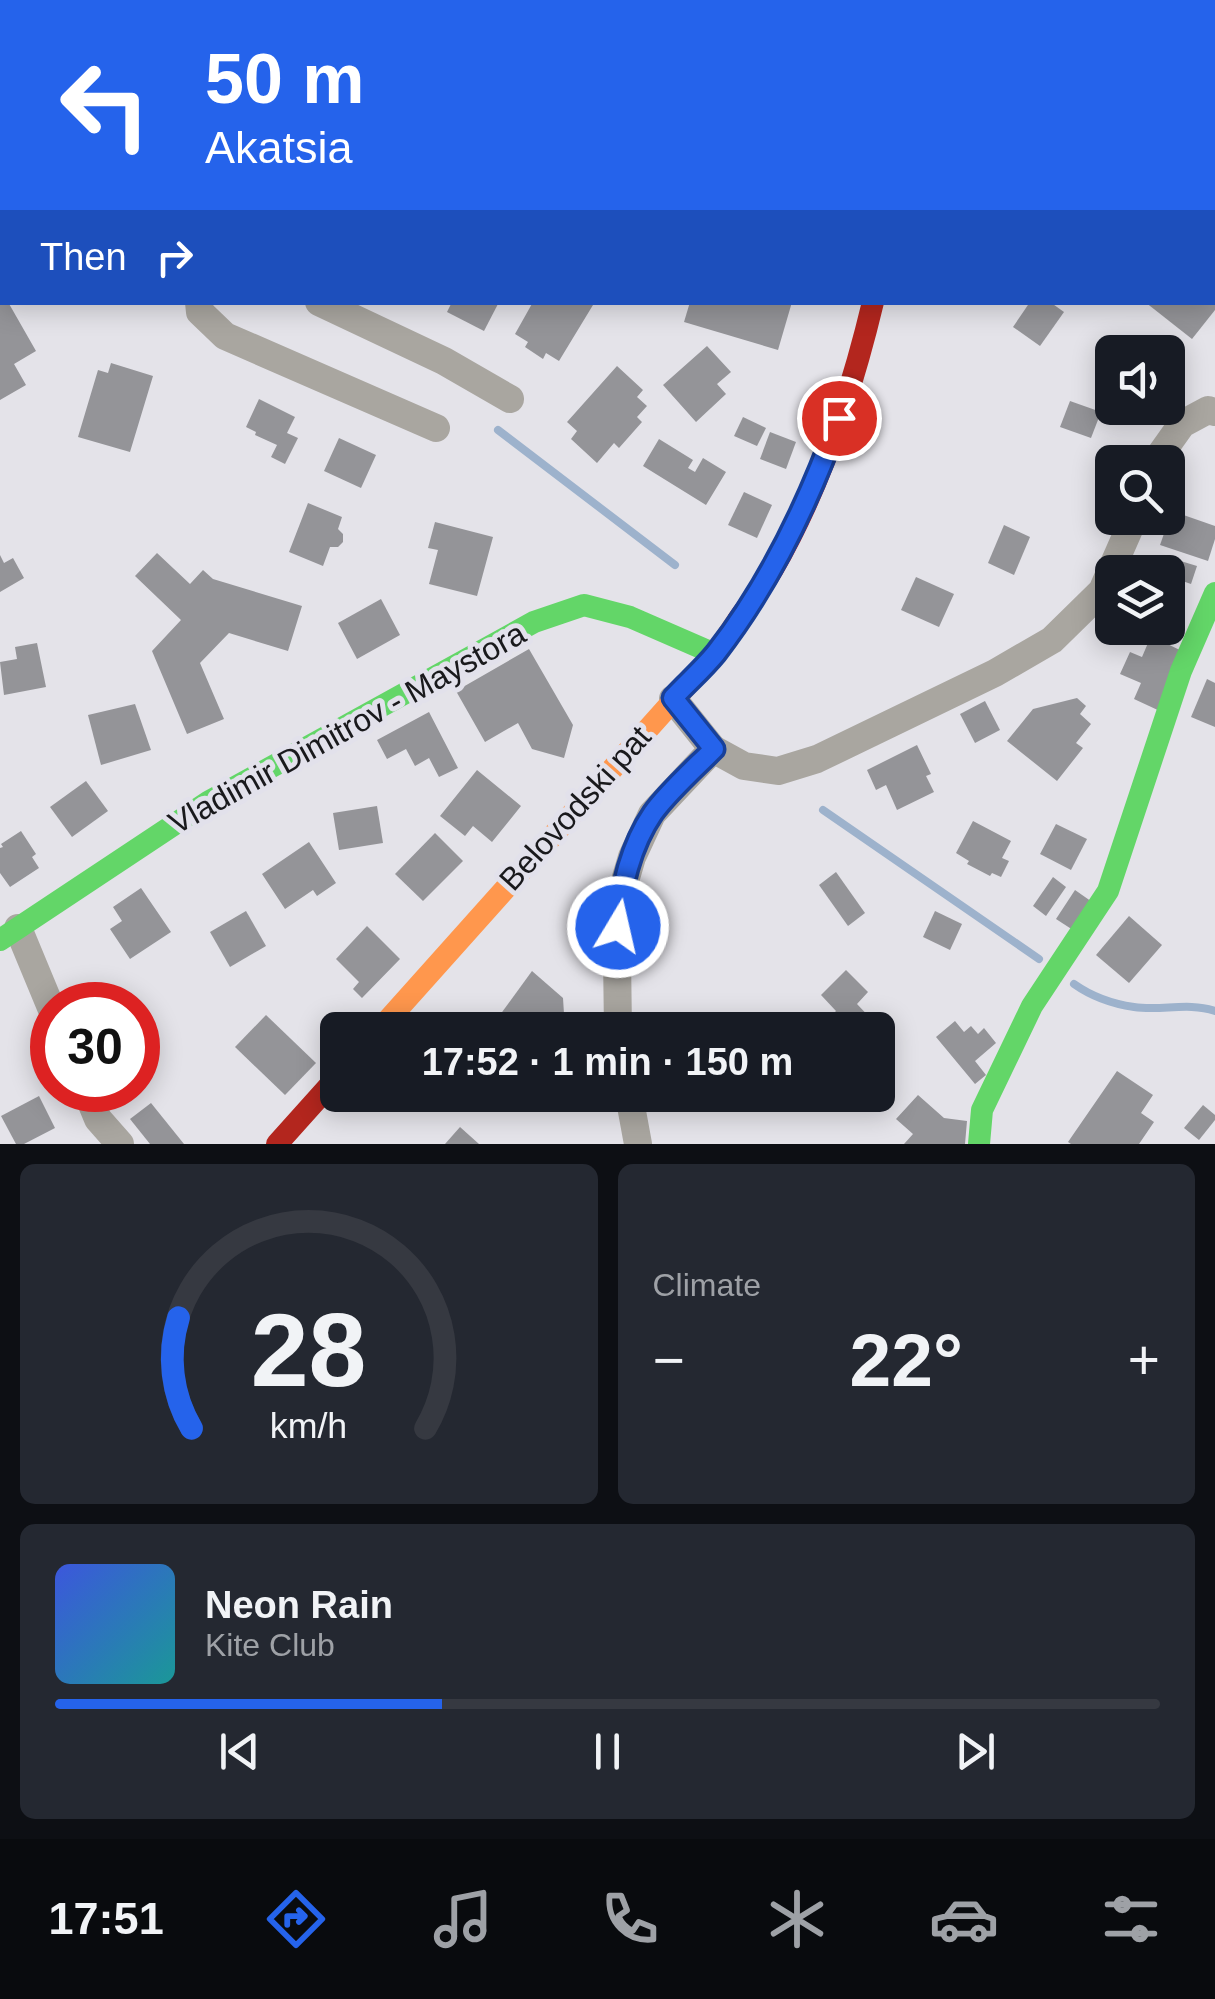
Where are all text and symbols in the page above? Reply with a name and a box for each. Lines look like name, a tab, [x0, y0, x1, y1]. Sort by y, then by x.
icon: left	[40, 40, 170, 170]
text: 50 m	[205, 40, 365, 118]
text: Akatsia	[205, 122, 353, 173]
icon: right	[147, 230, 202, 285]
text: Then	[40, 236, 127, 278]
map controls	[1095, 335, 1185, 645]
button: sound	[1095, 335, 1185, 425]
pin	[797, 376, 882, 461]
icon: arrive	[812, 391, 867, 446]
button: search	[1095, 445, 1185, 535]
button: layers	[1095, 555, 1185, 645]
street label: Vladimir Dimitrov - Maystora	[163, 615, 532, 841]
street label: Belovodski pat	[492, 719, 658, 897]
position arrow	[566, 875, 670, 979]
speed limit sign: 30	[30, 982, 160, 1112]
text: 17:52 · 1 min · 150 m	[422, 1041, 793, 1083]
text: Climate	[653, 1267, 761, 1303]
text: 28	[251, 1292, 367, 1408]
text: 22°	[850, 1318, 963, 1402]
text: −	[653, 1329, 685, 1391]
text: +	[1128, 1329, 1160, 1391]
text: km/h	[270, 1406, 347, 1446]
text: Neon Rain	[205, 1584, 393, 1626]
text: Kite Club	[205, 1627, 335, 1663]
icon: previous	[212, 1724, 267, 1779]
icon: pause	[580, 1724, 635, 1779]
icon: next	[948, 1724, 1003, 1779]
icon: directions	[261, 1884, 331, 1954]
icon: music	[428, 1884, 498, 1954]
icon: phone	[595, 1884, 665, 1954]
icon: climate	[762, 1884, 832, 1954]
icon: car	[929, 1884, 999, 1954]
icon: filters	[1096, 1884, 1166, 1954]
text: 17:51	[49, 1893, 164, 1944]

